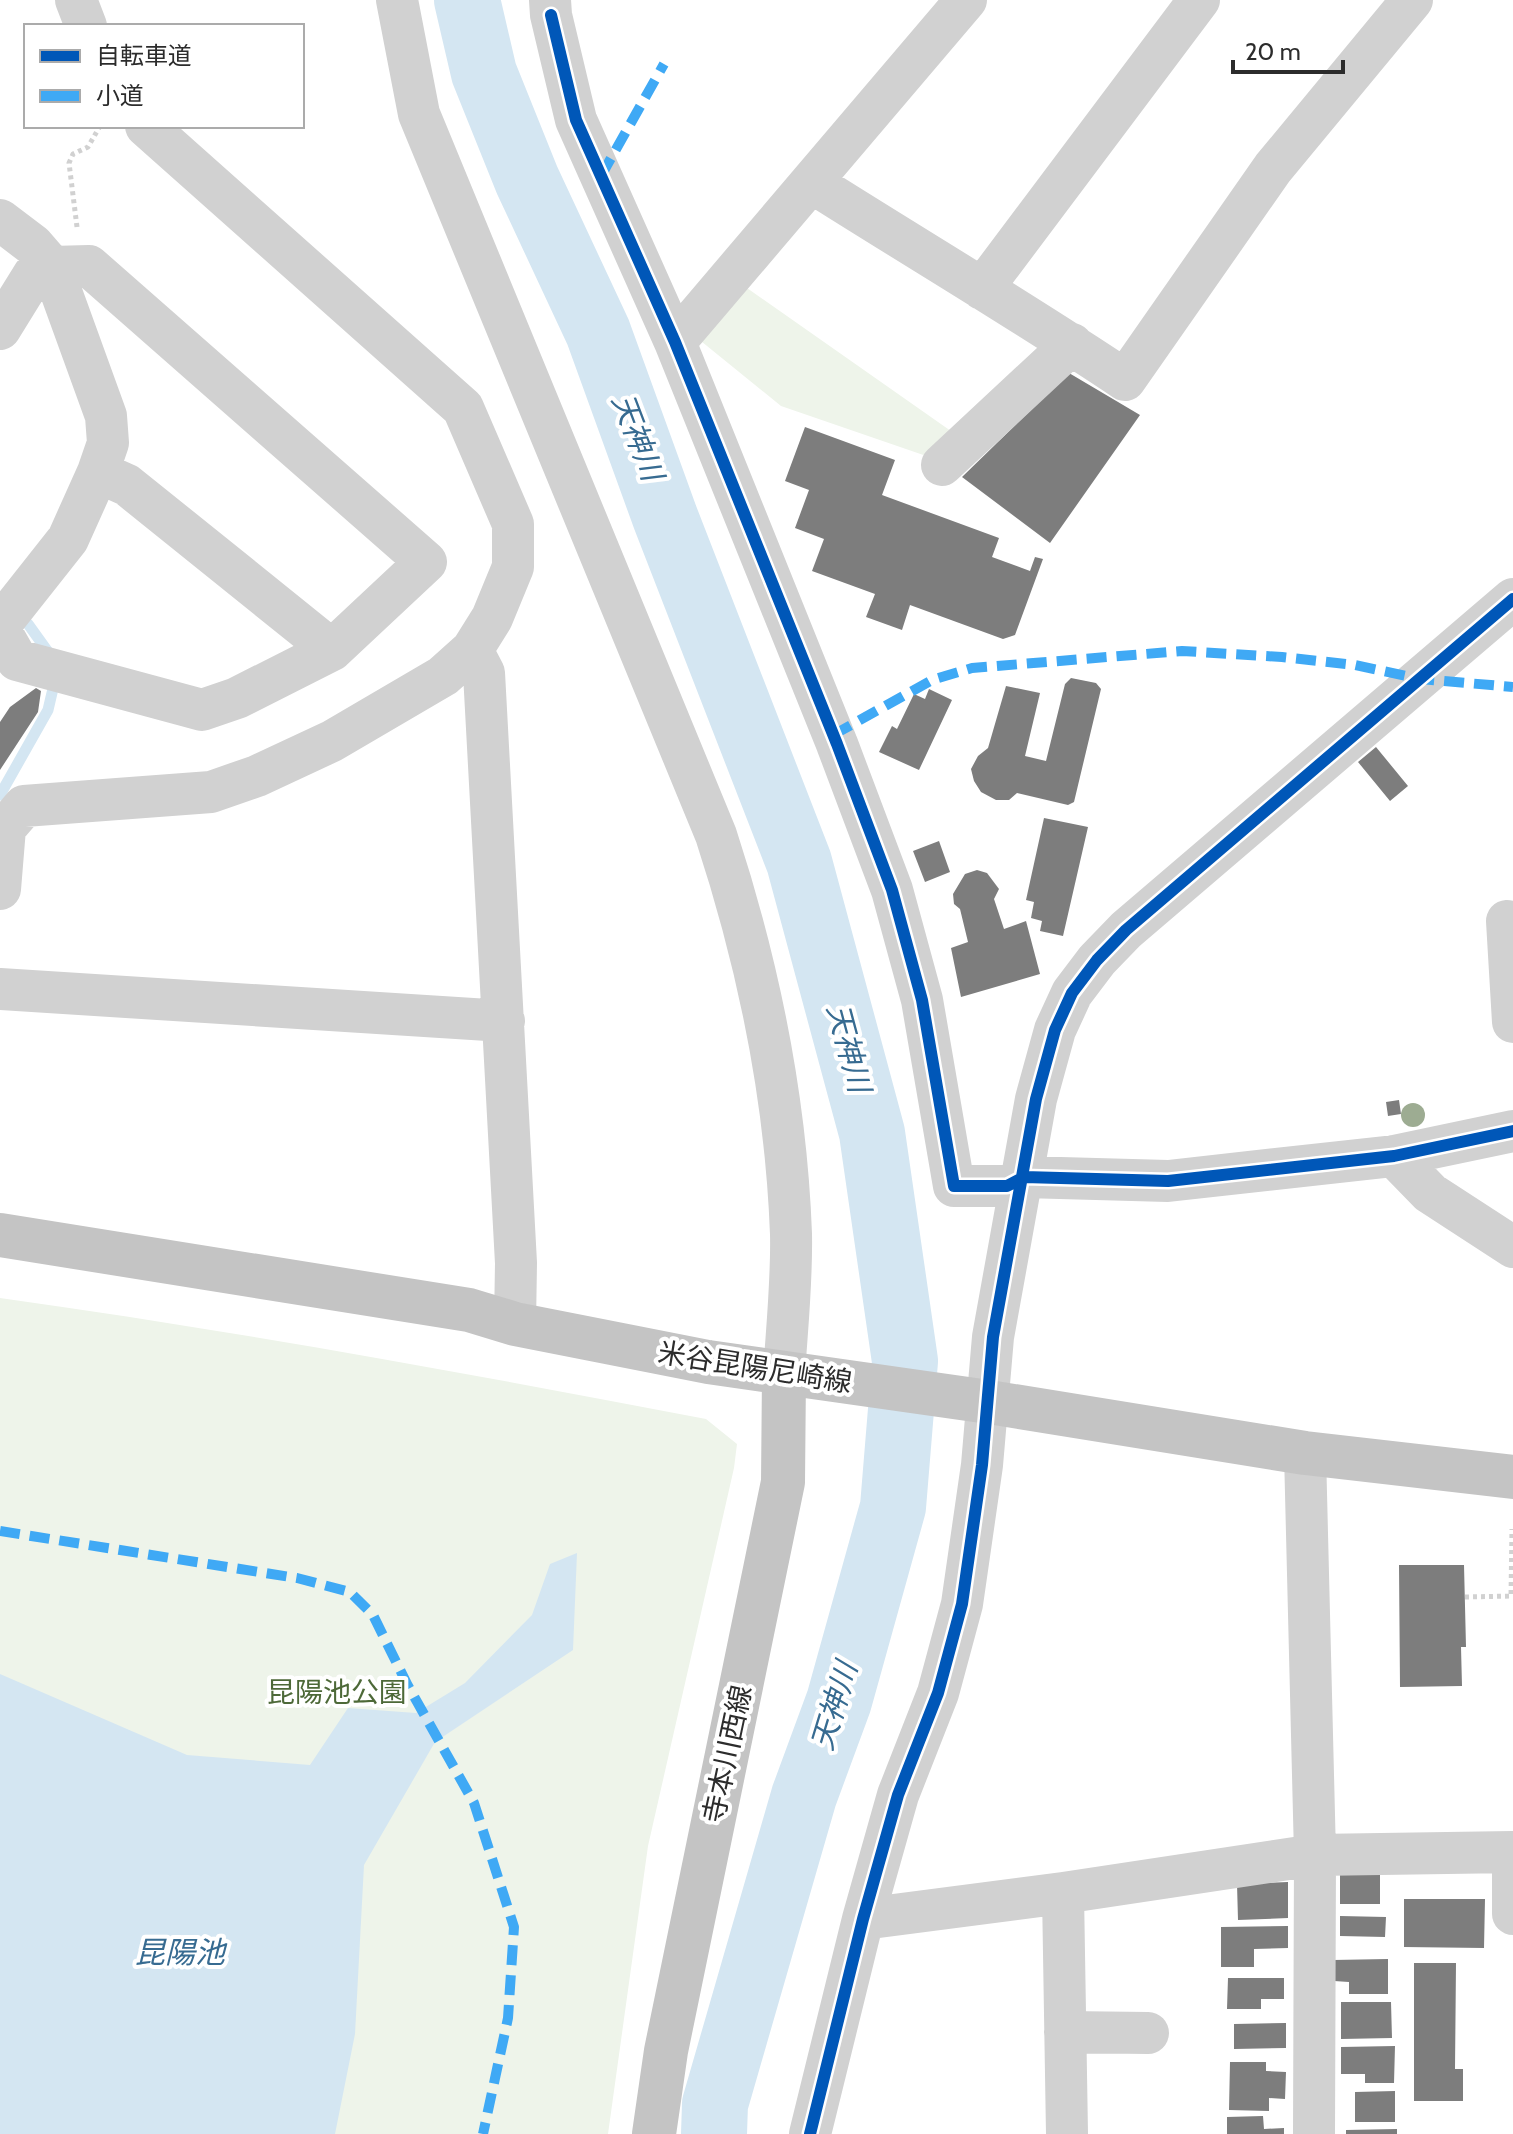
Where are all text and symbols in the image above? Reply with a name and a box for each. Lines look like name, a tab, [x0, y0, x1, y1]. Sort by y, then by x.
legend	[24, 24, 304, 128]
scale bar	[1233, 24, 1343, 74]
text: 20 m	[1245, 37, 1301, 66]
text: 自転車道	[96, 41, 192, 70]
text: 小道	[96, 81, 144, 110]
water label: 天神川	[605, 388, 672, 488]
water label: 天神川	[819, 1000, 879, 1099]
street label: 米谷昆陽尼崎線	[656, 1335, 854, 1399]
water label: 天神川	[803, 1655, 866, 1754]
park label: 昆陽池公園	[267, 1675, 407, 1709]
street label: 寺本川西線	[696, 1682, 758, 1826]
water label: 昆陽池	[135, 1934, 228, 1971]

